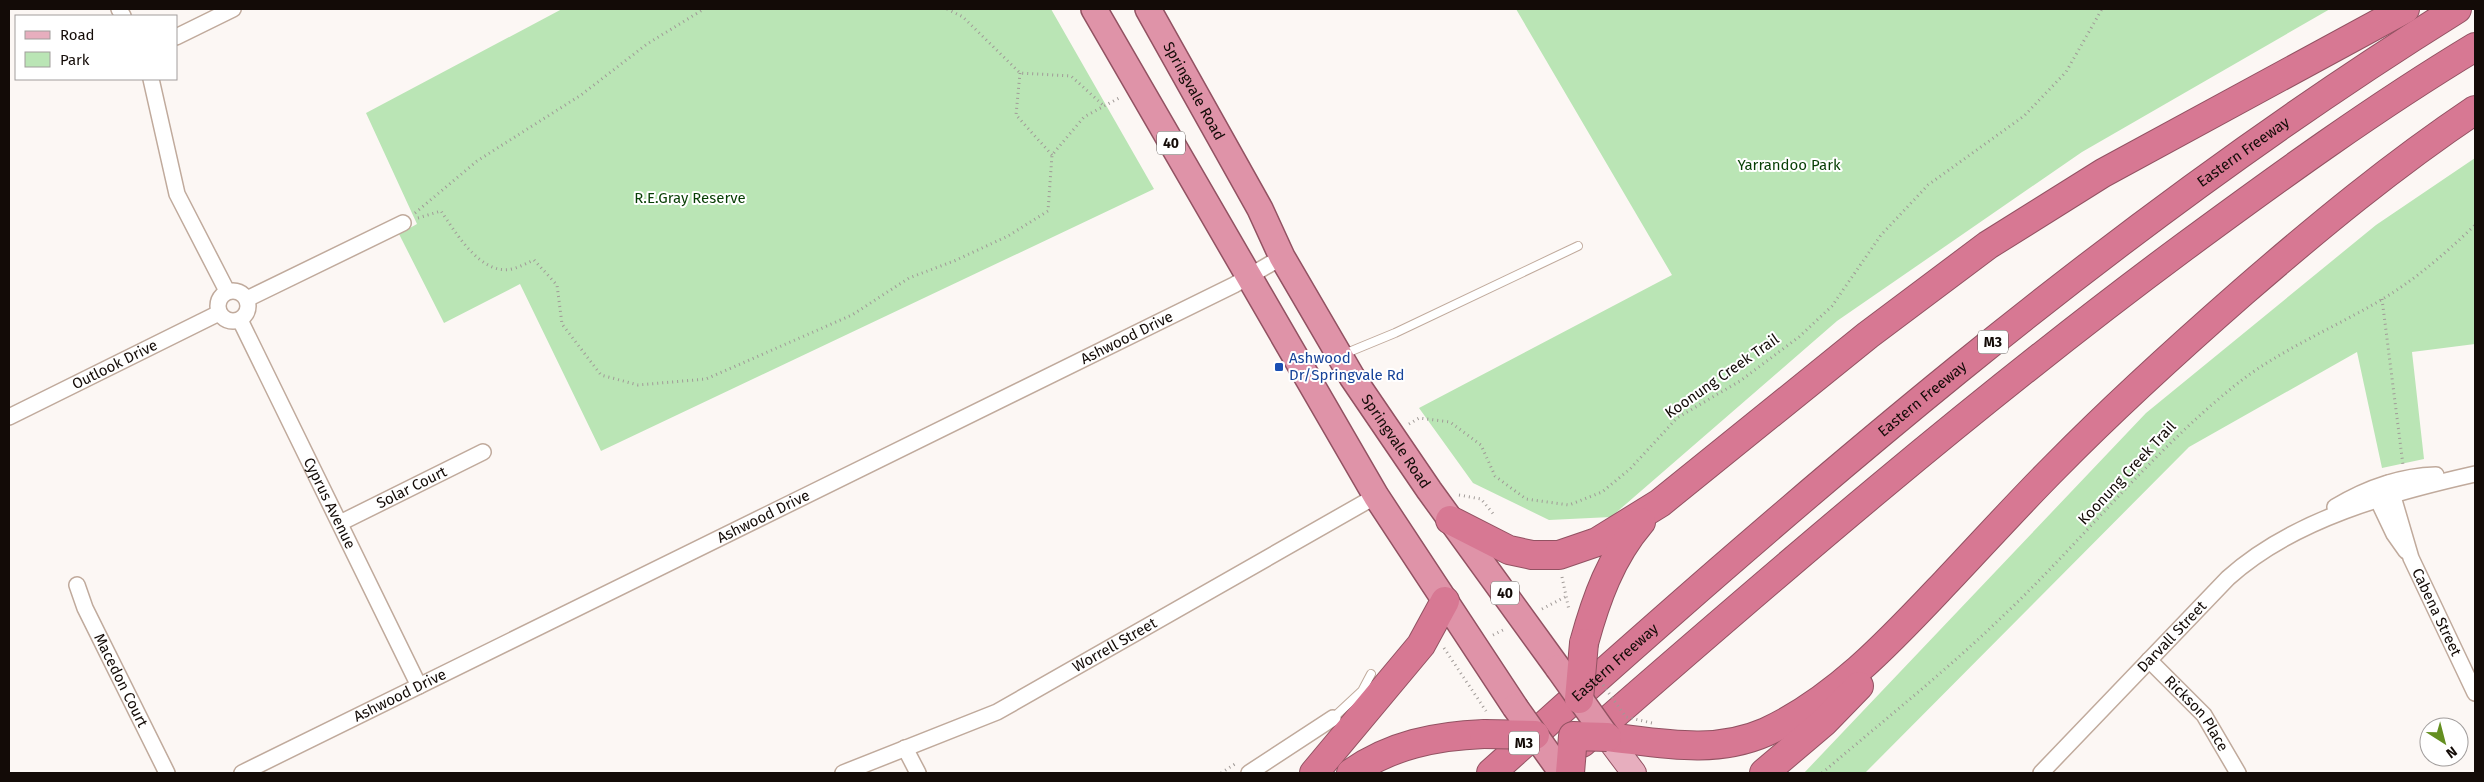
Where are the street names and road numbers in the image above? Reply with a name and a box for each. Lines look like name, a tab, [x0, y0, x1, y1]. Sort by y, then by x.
street label: Springvale Road	[1159, 39, 1229, 143]
street label: Eastern Freeway	[2193, 113, 2293, 191]
road number: 40	[1157, 132, 1185, 154]
street label: Ashwood Drive	[1077, 307, 1176, 368]
street label: Koonung Creek Trail	[1662, 330, 1783, 422]
road number: M3	[1978, 331, 2008, 354]
street label: Outlook Drive	[69, 336, 160, 393]
street label: Eastern Freeway	[1874, 357, 1971, 441]
street label: Springvale Road	[1358, 391, 1434, 492]
street label: Koonung Creek Trail	[2074, 417, 2180, 529]
street label: Cyprus Avenue	[300, 455, 360, 552]
street label: Solar Court	[374, 462, 450, 512]
street label: Ashwood Drive	[714, 486, 813, 547]
street label: Cabena Street	[2408, 565, 2465, 659]
road number: 40	[1491, 582, 1519, 604]
street label: Darvall Street	[2133, 597, 2211, 676]
street label: Worrell Street	[1069, 614, 1160, 676]
street label: Eastern Freeway	[1568, 619, 1662, 706]
street label: Macedon Court	[90, 630, 152, 731]
street label: Ashwood Drive	[351, 665, 449, 726]
street label: Rickson Place	[2161, 672, 2232, 755]
road number: M3	[1509, 731, 1539, 754]

